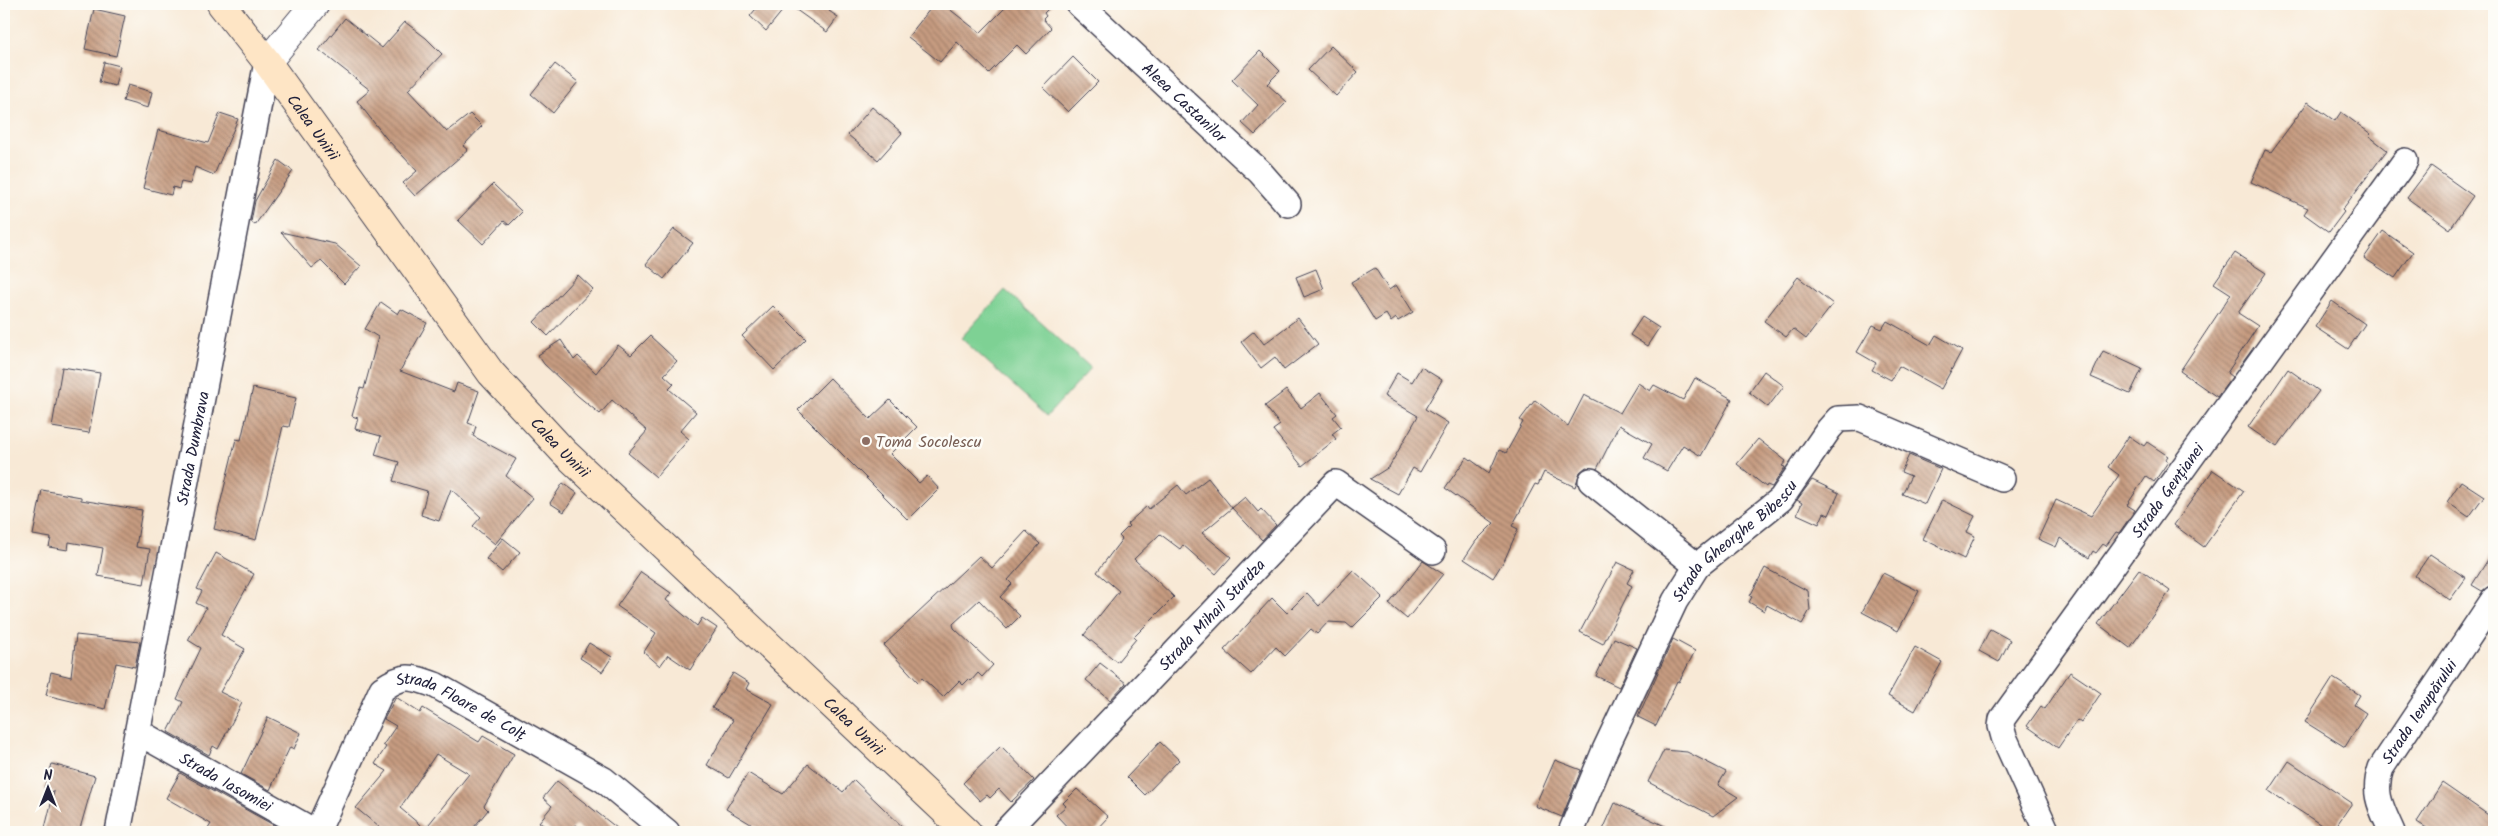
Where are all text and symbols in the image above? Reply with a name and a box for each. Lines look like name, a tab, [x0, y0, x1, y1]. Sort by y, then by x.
street label: Aleea Castanilor	[1135, 57, 1233, 150]
street label: Calea Unirii	[280, 89, 346, 167]
street label: Strada Dumbrava	[170, 389, 217, 508]
street label: Calea Unirii	[524, 412, 596, 485]
place label: Toma Socolescu	[876, 430, 982, 455]
marker: Toma Socolescu	[860, 435, 872, 447]
street label: Strada Gențianei	[2126, 438, 2212, 544]
street label: Strada Gheorghe Bibescu	[1666, 475, 1805, 607]
street label: Strada Mihail Sturdza	[1153, 554, 1272, 677]
street label: Strada Ienupărului	[2376, 654, 2465, 770]
street label: Strada Floare de Colț	[393, 667, 531, 748]
street label: Calea Unirii	[817, 691, 891, 763]
street label: Strada Iasomiei	[174, 747, 277, 820]
north arrow	[22, 764, 72, 814]
text: N	[44, 765, 53, 787]

